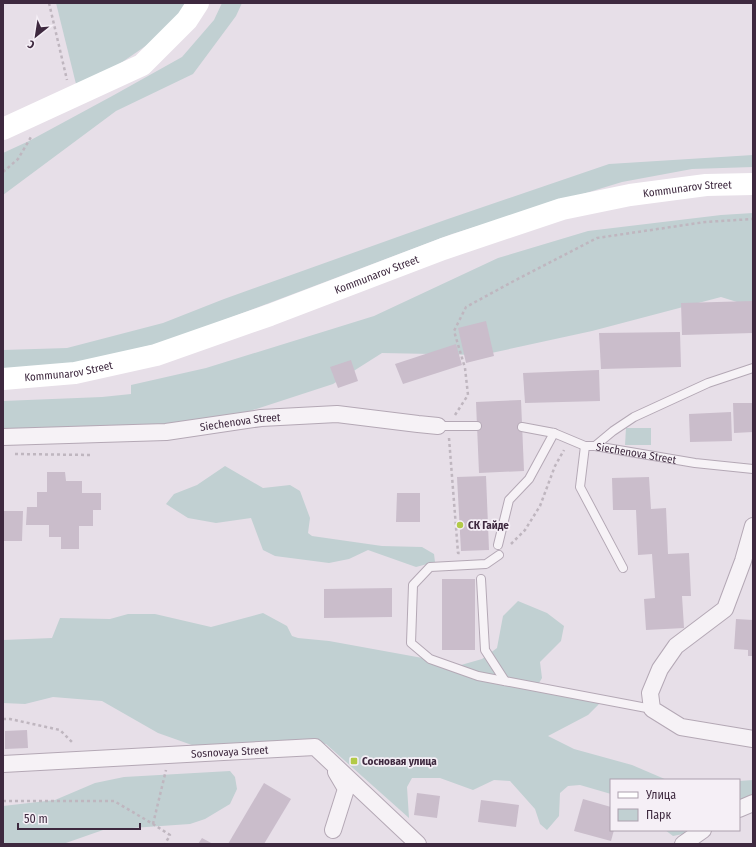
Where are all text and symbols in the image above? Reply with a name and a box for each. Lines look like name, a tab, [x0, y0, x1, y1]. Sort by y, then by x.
north arrow	[16, 16, 56, 56]
text: С	[25, 37, 37, 51]
street label: Kommunarov Street	[642, 178, 732, 200]
street label: Kommunarov Street	[333, 253, 421, 297]
street label: Kommunarov Street	[24, 359, 114, 384]
street label: Siechenova Street	[199, 411, 281, 434]
street label: Siechenova Street	[595, 440, 678, 467]
place label: СК Гайде	[468, 519, 509, 532]
marker: СК Гайде	[455, 520, 465, 530]
street label: Sosnovaya Street	[191, 744, 269, 761]
place label: Сосновая улица	[362, 755, 437, 768]
marker: Сосновая улица	[349, 756, 359, 766]
legend	[610, 779, 740, 831]
text: Улица	[645, 788, 676, 802]
scale bar	[18, 805, 140, 831]
text: Парк	[646, 808, 672, 822]
text: 50 m	[24, 812, 48, 826]

